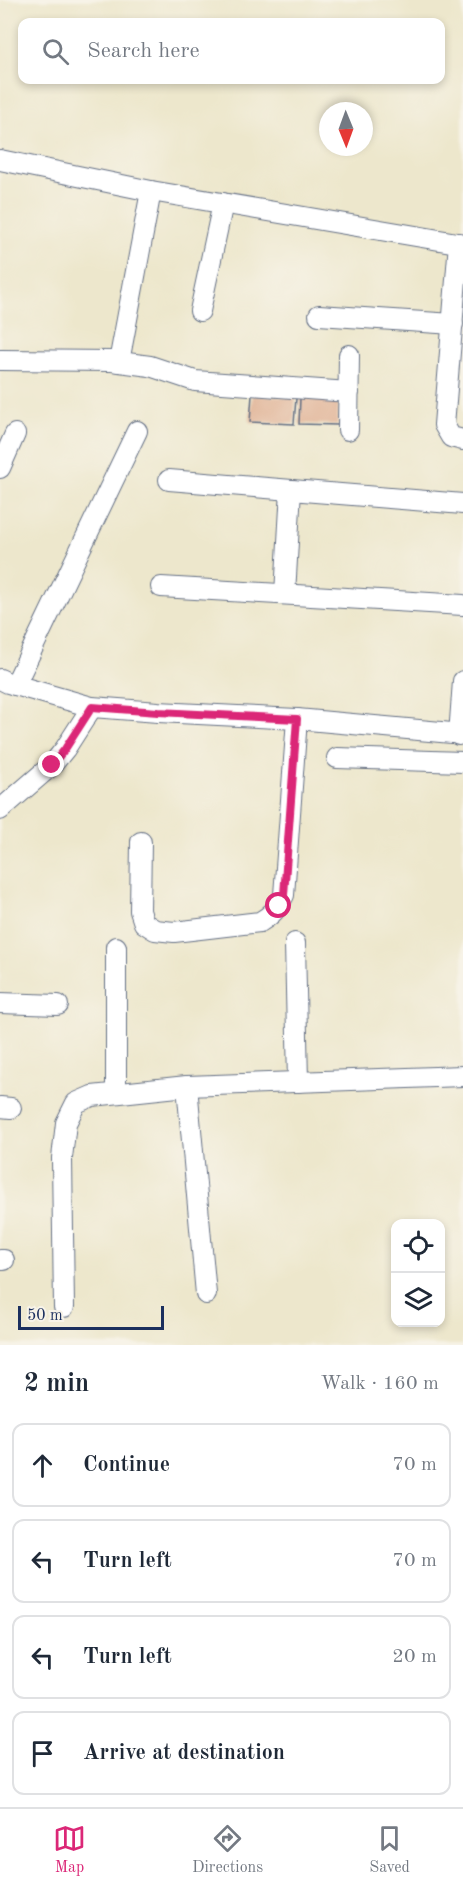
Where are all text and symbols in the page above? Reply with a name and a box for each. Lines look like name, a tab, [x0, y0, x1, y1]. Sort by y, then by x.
search box	[18, 18, 445, 84]
icon: search	[39, 35, 72, 68]
text: Search here	[87, 40, 200, 62]
north arrow	[319, 102, 373, 156]
route end	[38, 751, 64, 777]
route start	[265, 892, 291, 918]
map controls	[391, 1219, 445, 1327]
button: locate	[391, 1219, 445, 1273]
button: layers	[391, 1273, 445, 1327]
scale bar	[18, 1303, 164, 1330]
text: 50 m	[27, 1308, 63, 1324]
text: 2 min	[24, 1371, 89, 1397]
text: Walk · 160 m	[320, 1374, 439, 1394]
icon: ahead	[26, 1449, 59, 1482]
text: Continue	[83, 1454, 170, 1476]
text: 70 m	[392, 1455, 437, 1475]
icon: left	[26, 1545, 59, 1578]
text: Turn left	[83, 1550, 172, 1572]
text: 70 m	[392, 1551, 437, 1571]
icon: left	[26, 1641, 59, 1674]
text: Turn left	[83, 1646, 172, 1668]
text: 20 m	[392, 1647, 437, 1667]
icon: arrive	[26, 1737, 59, 1770]
text: Arrive at destination	[83, 1742, 285, 1764]
tab: Map	[53, 1822, 86, 1878]
tab: Directions	[192, 1822, 263, 1878]
tab: Saved	[369, 1822, 410, 1878]

